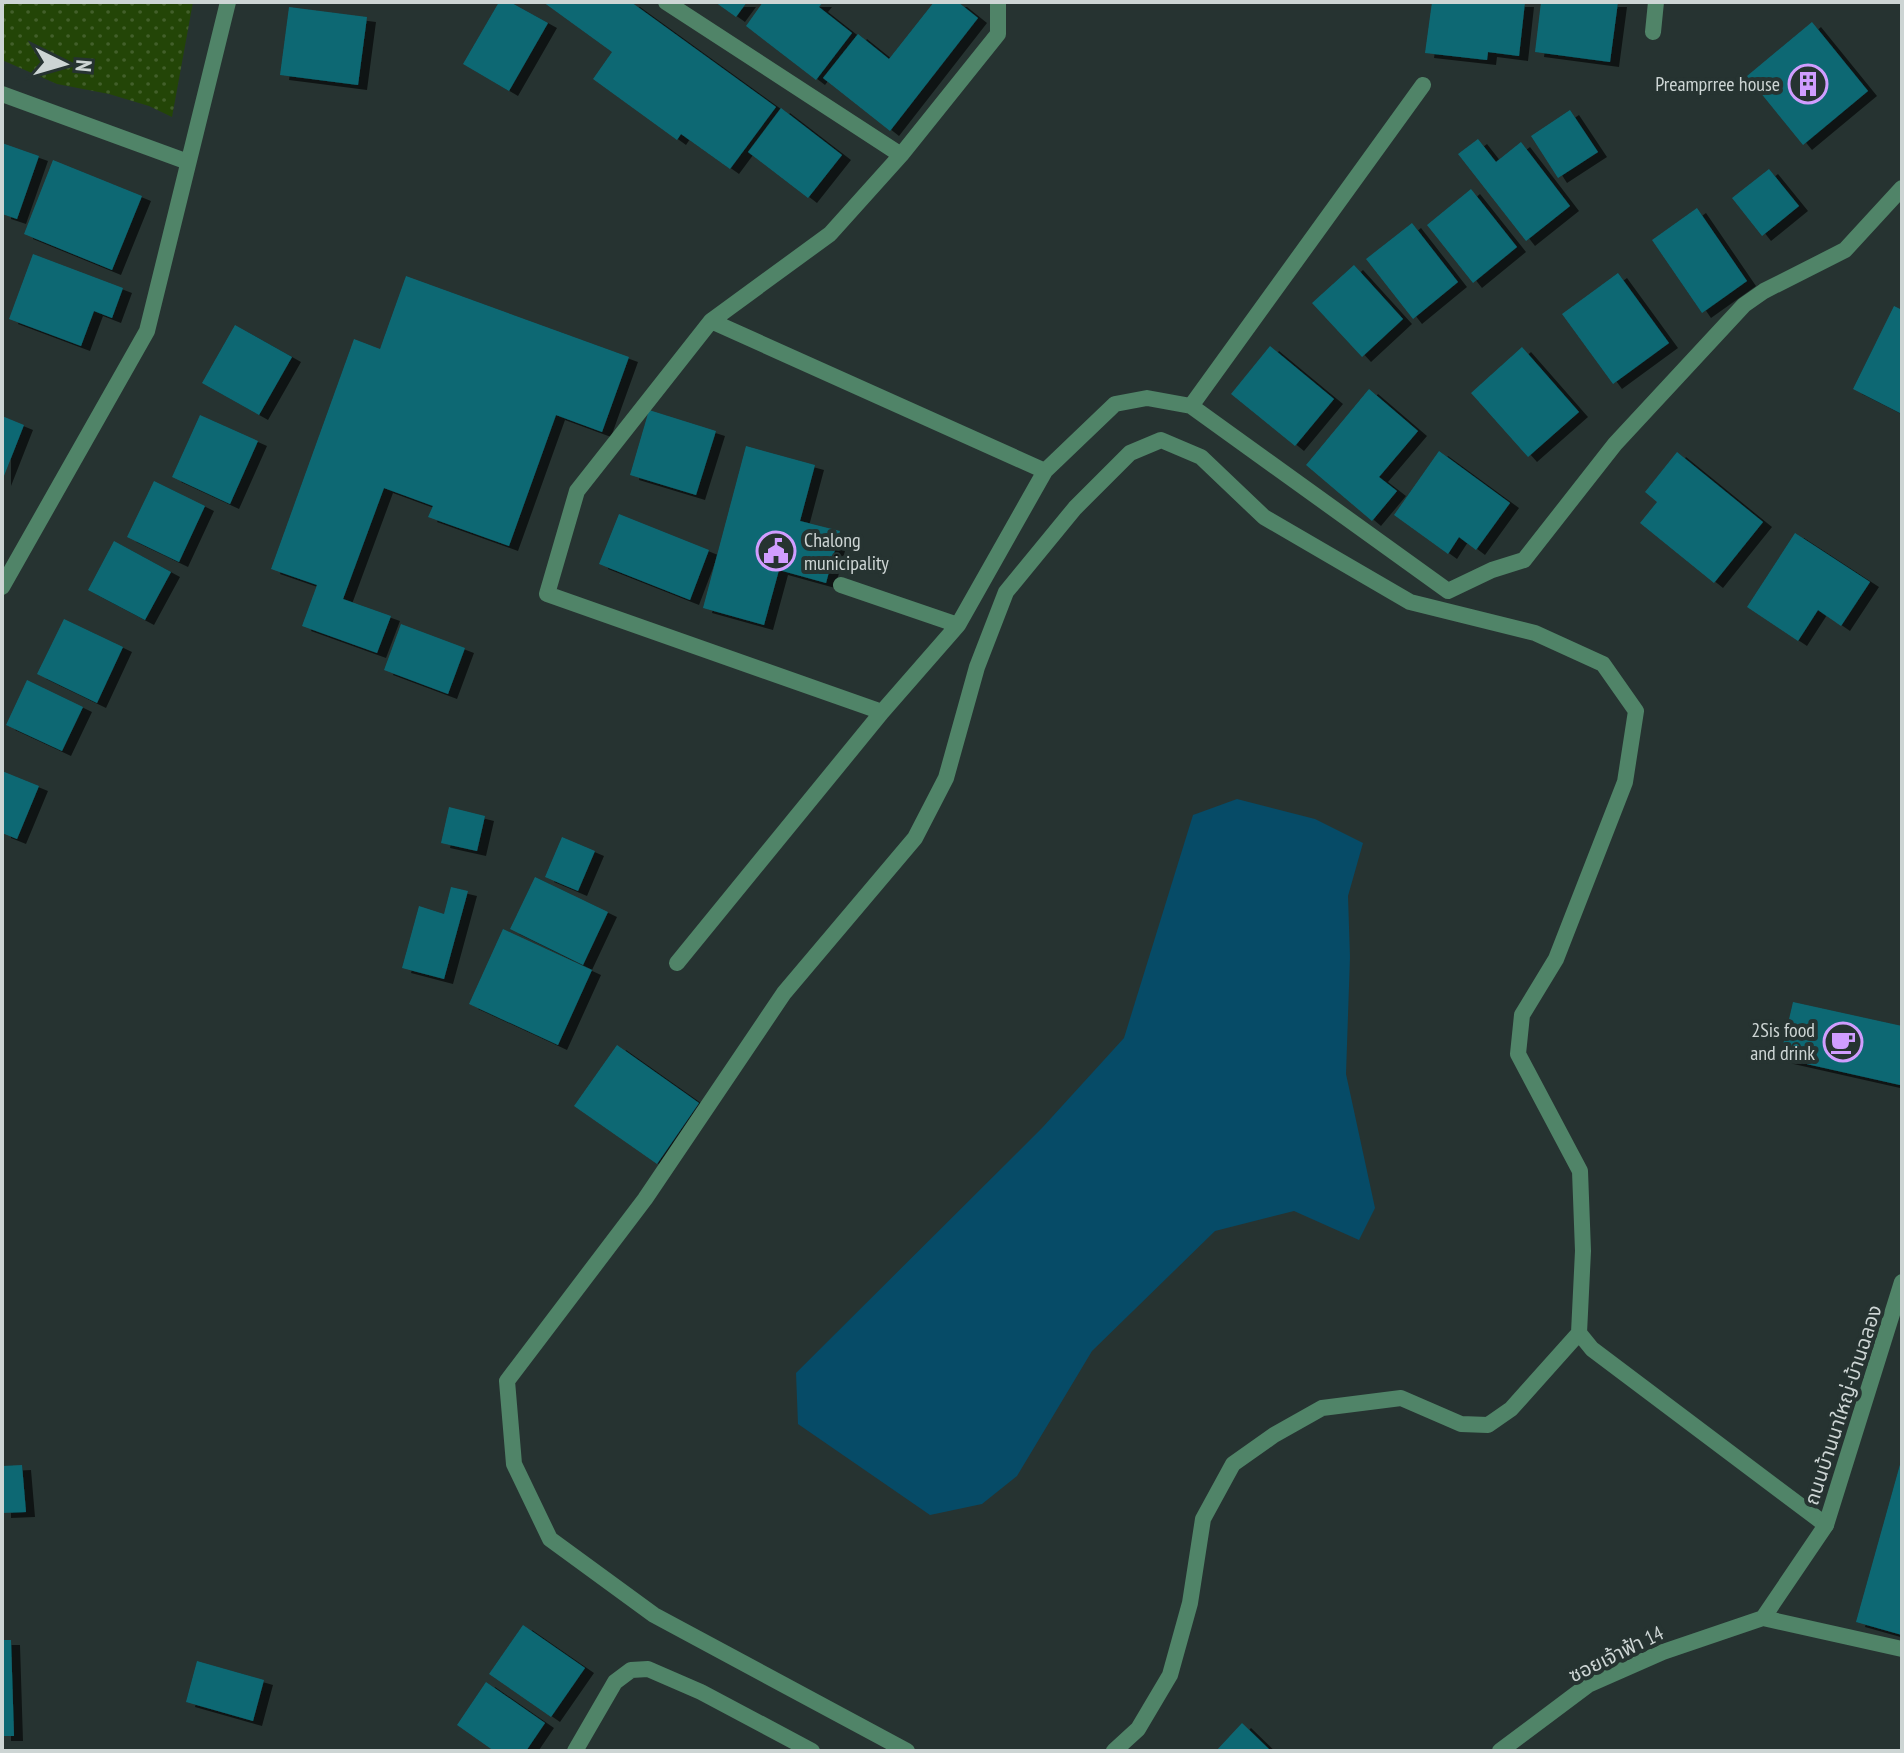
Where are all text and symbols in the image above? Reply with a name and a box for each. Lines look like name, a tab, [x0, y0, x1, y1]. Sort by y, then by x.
north arrow	[24, 24, 104, 104]
text: N	[69, 59, 98, 73]
building icon: Preamprree house	[1787, 63, 1829, 105]
place label: Preamprree house	[1655, 71, 1780, 97]
place label: Chalong municipality	[804, 527, 889, 576]
public building icon: Chalong municipality	[755, 530, 797, 572]
place label: 2Sis food and drink	[1750, 1017, 1815, 1066]
cafe icon: 2Sis food and drink	[1822, 1021, 1864, 1063]
street label: ถนนบ้านนาใหญ่-บ้านฉลอง	[1798, 1302, 1888, 1508]
street label: ซอยเจ้าฟ้า 14	[1564, 1620, 1668, 1688]

